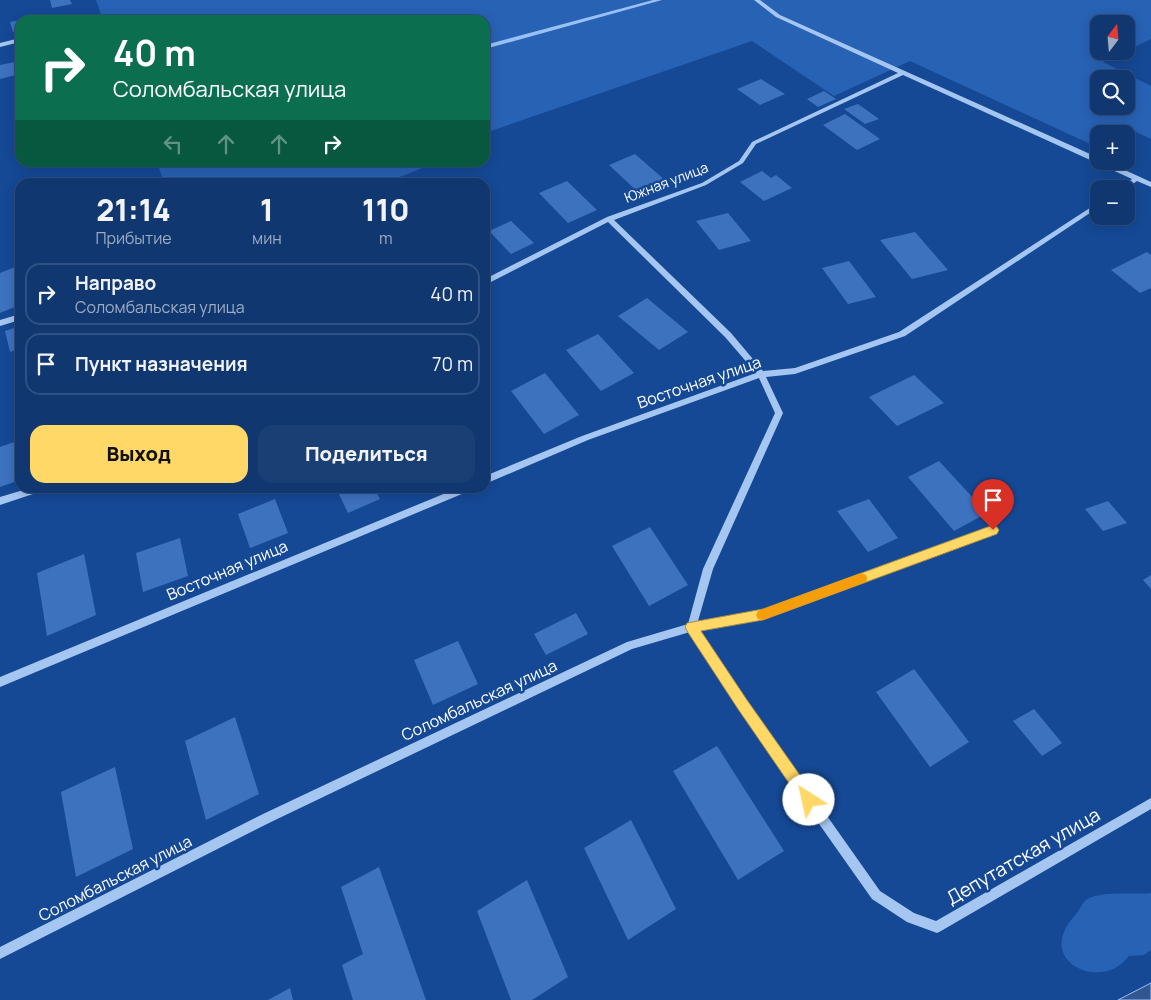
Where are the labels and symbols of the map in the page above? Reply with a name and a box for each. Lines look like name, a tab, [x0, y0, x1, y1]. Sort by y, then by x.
north arrow	[1090, 15, 1135, 60]
street label: Южная улица	[621, 157, 711, 207]
street label: Восточная улица	[634, 351, 764, 413]
pin	[972, 479, 1014, 530]
street label: Восточная улица	[163, 535, 291, 605]
street label: Соломбальская улица	[398, 654, 560, 746]
position arrow	[782, 773, 834, 825]
street label: Депутатская улица	[941, 801, 1105, 911]
street label: Соломбальская улица	[34, 830, 196, 926]

